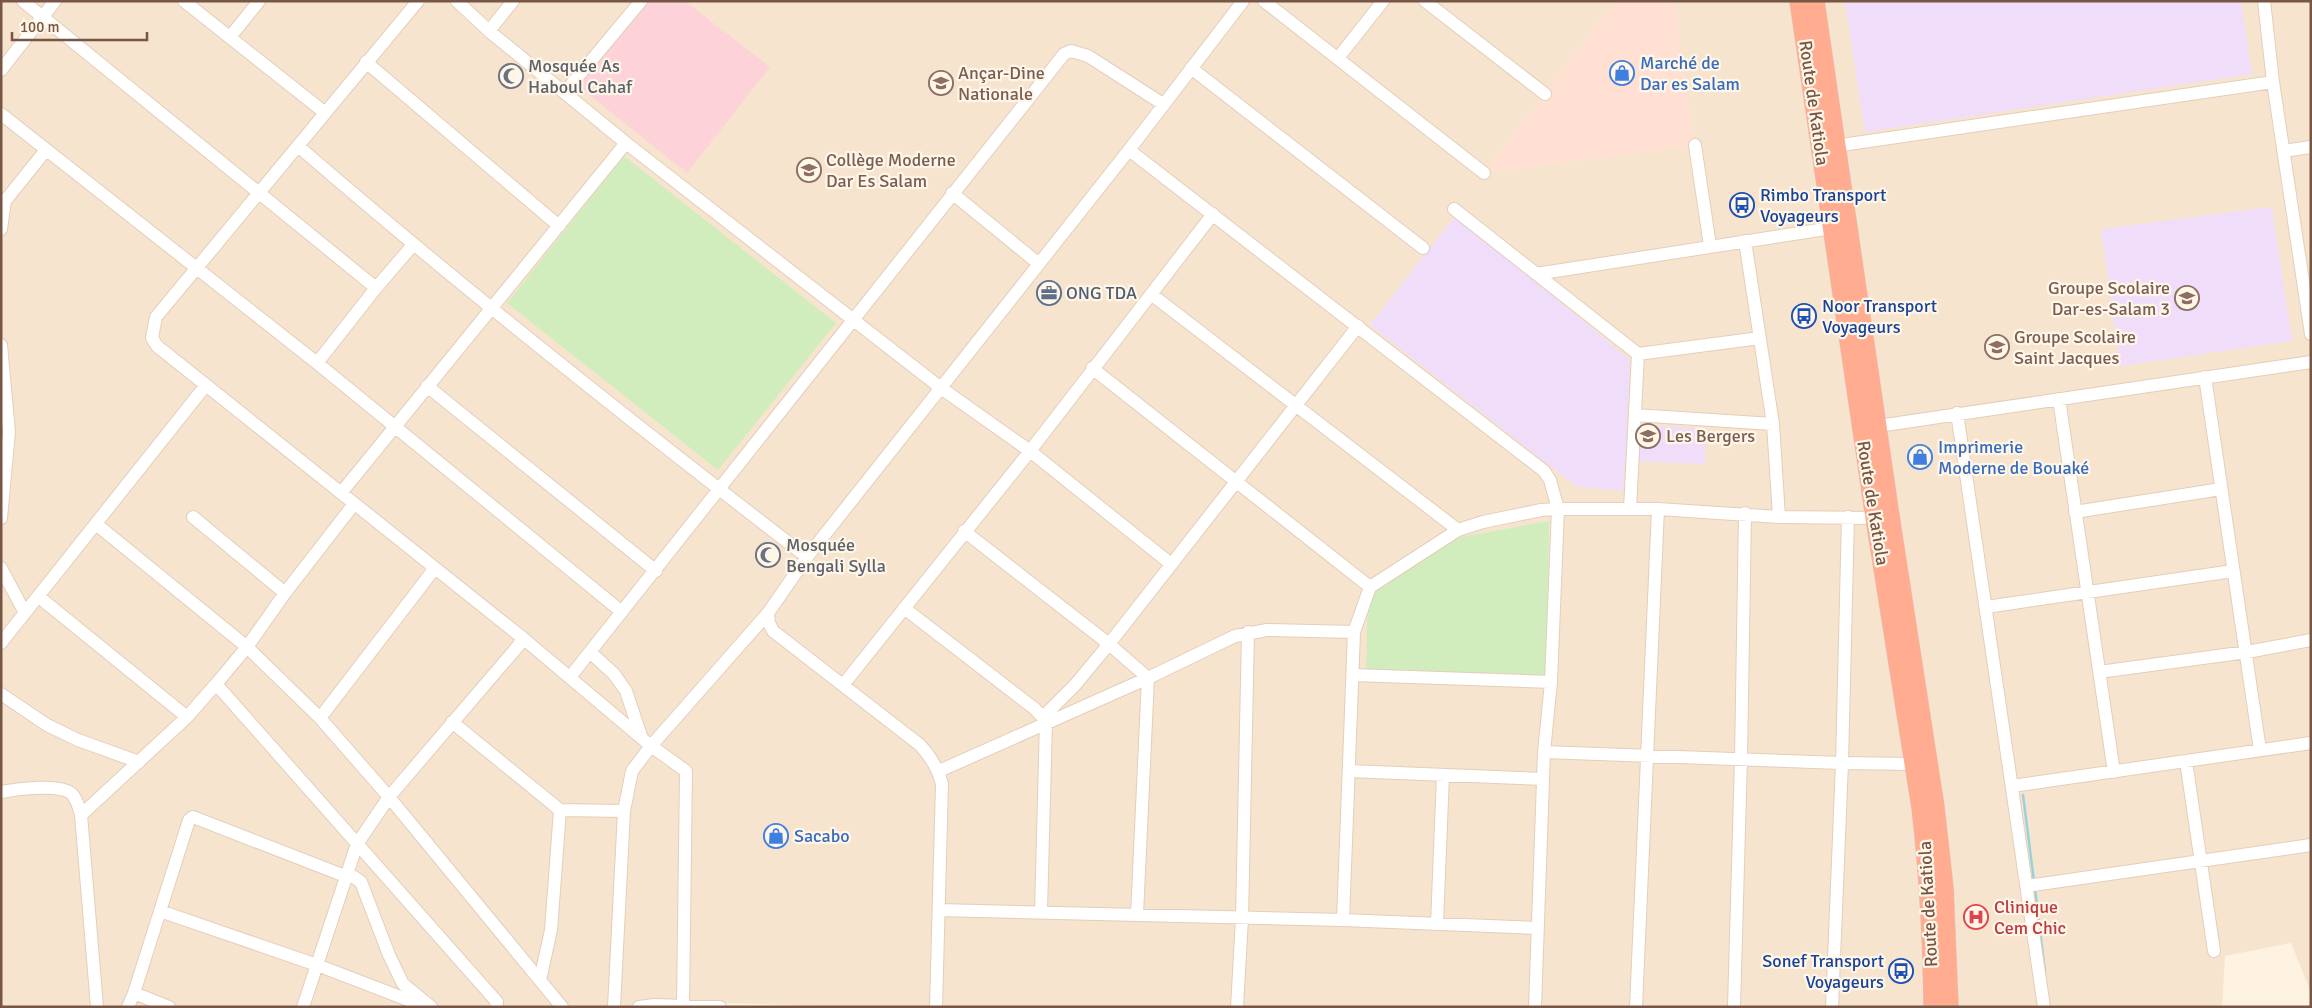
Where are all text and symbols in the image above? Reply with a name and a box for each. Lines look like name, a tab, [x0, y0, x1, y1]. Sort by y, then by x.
scale bar	[12, 10, 148, 42]
text: 100 m	[20, 18, 60, 36]
street label: Route de Katiola	[1794, 39, 1834, 167]
place label: Marché de Dar es Salam	[1640, 52, 1740, 95]
place label: Mosquée As Haboul Cahaf	[528, 55, 633, 98]
shop icon: Marché de Dar es Salam	[1609, 60, 1635, 86]
place label: Ançar-Dine Nationale	[958, 62, 1045, 105]
mosque icon: Mosquée As Haboul Cahaf	[498, 63, 524, 89]
school or university icon: Ançar-Dine Nationale	[928, 70, 954, 96]
place label: Collège Moderne Dar Es Salam	[826, 149, 956, 192]
school or university icon: Collège Moderne Dar Es Salam	[796, 157, 822, 183]
place label: Rimbo Transport Voyageurs	[1760, 184, 1886, 227]
bus stop icon: Rimbo Transport Voyageurs	[1729, 192, 1755, 218]
place label: Groupe Scolaire Dar-es-Salam 3	[2048, 277, 2170, 320]
office icon: ONG TDA	[1036, 280, 1062, 306]
place label: ONG TDA	[1066, 282, 1137, 304]
school or university icon: Groupe Scolaire Dar-es-Salam 3	[2174, 285, 2200, 311]
place label: Noor Transport Voyageurs	[1822, 295, 1937, 338]
bus stop icon: Noor Transport Voyageurs	[1791, 303, 1817, 329]
place label: Groupe Scolaire Saint Jacques	[2014, 326, 2136, 369]
school or university icon: Groupe Scolaire Saint Jacques	[1984, 334, 2010, 360]
school or university icon: Les Bergers	[1635, 423, 1661, 449]
place label: Les Bergers	[1666, 425, 1755, 447]
place label: Imprimerie Moderne de Bouaké	[1938, 436, 2089, 479]
street label: Route de Katiola	[1852, 439, 1894, 567]
shop icon: Imprimerie Moderne de Bouaké	[1907, 444, 1933, 470]
place label: Mosquée Bengali Sylla	[786, 534, 886, 577]
mosque icon: Mosquée Bengali Sylla	[755, 542, 781, 568]
shop icon: Sacabo	[763, 823, 789, 849]
place label: Sacabo	[794, 825, 850, 847]
street label: Route de Katiola	[1914, 840, 1942, 968]
place label: Clinique Cem Chic	[1994, 896, 2066, 939]
hospital icon: Clinique Cem Chic	[1963, 904, 1989, 930]
place label: Sonef Transport Voyageurs	[1762, 950, 1884, 993]
bus stop icon: Sonef Transport Voyageurs	[1888, 958, 1914, 984]

